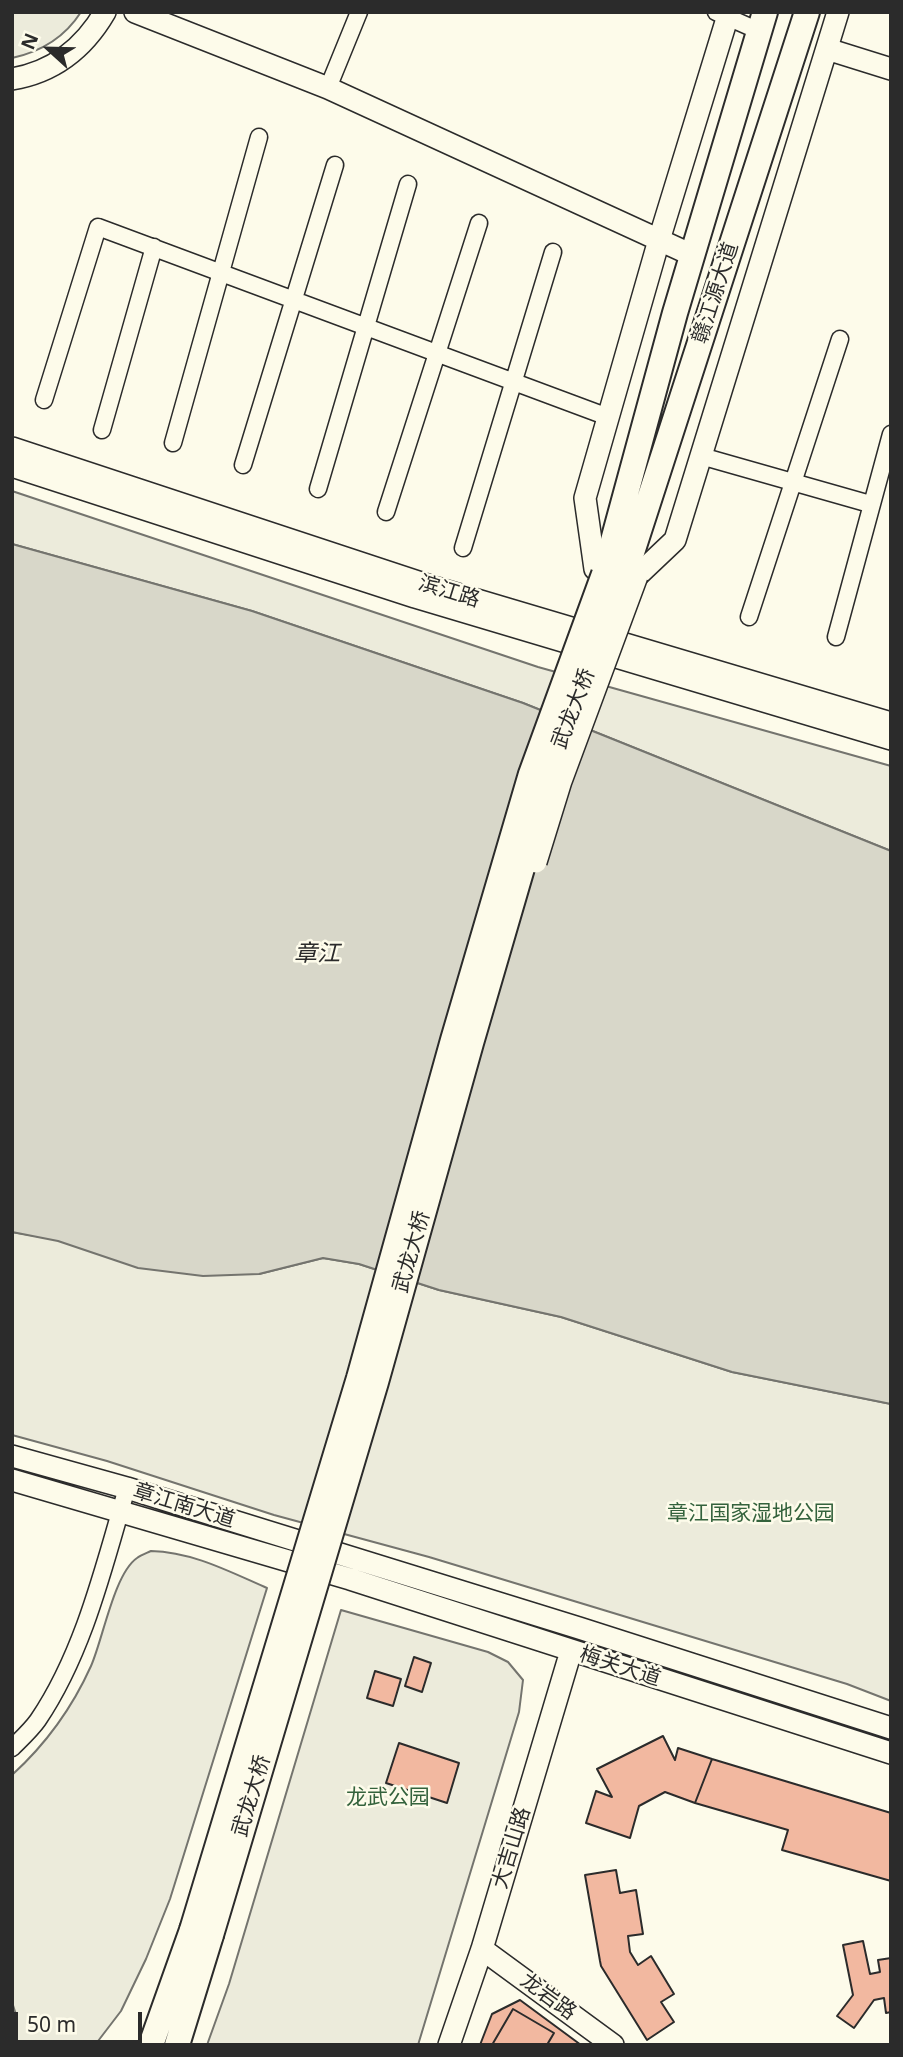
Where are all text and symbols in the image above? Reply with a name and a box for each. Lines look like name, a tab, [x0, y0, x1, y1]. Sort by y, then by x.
north arrow	[14, 14, 84, 84]
text: N	[15, 29, 44, 53]
street label: 赣江源大道	[688, 239, 744, 347]
street label: 滨江路	[415, 571, 483, 613]
street label: 武龙大桥	[547, 665, 601, 753]
water label: 章江	[294, 940, 340, 968]
street label: 武龙大桥	[388, 1208, 436, 1296]
street label: 章江南大道	[130, 1479, 238, 1533]
park label: 章江国家湿地公园	[667, 1501, 835, 1527]
street label: 梅关大道	[576, 1642, 664, 1692]
street label: 武龙大桥	[228, 1752, 276, 1840]
park label: 龙武公园	[346, 1785, 430, 1811]
street label: 大吉山路	[488, 1804, 536, 1892]
street label: 龙岩路	[515, 1968, 581, 2026]
scale bar	[18, 1997, 145, 2041]
text: 50 m	[27, 2010, 76, 2038]

